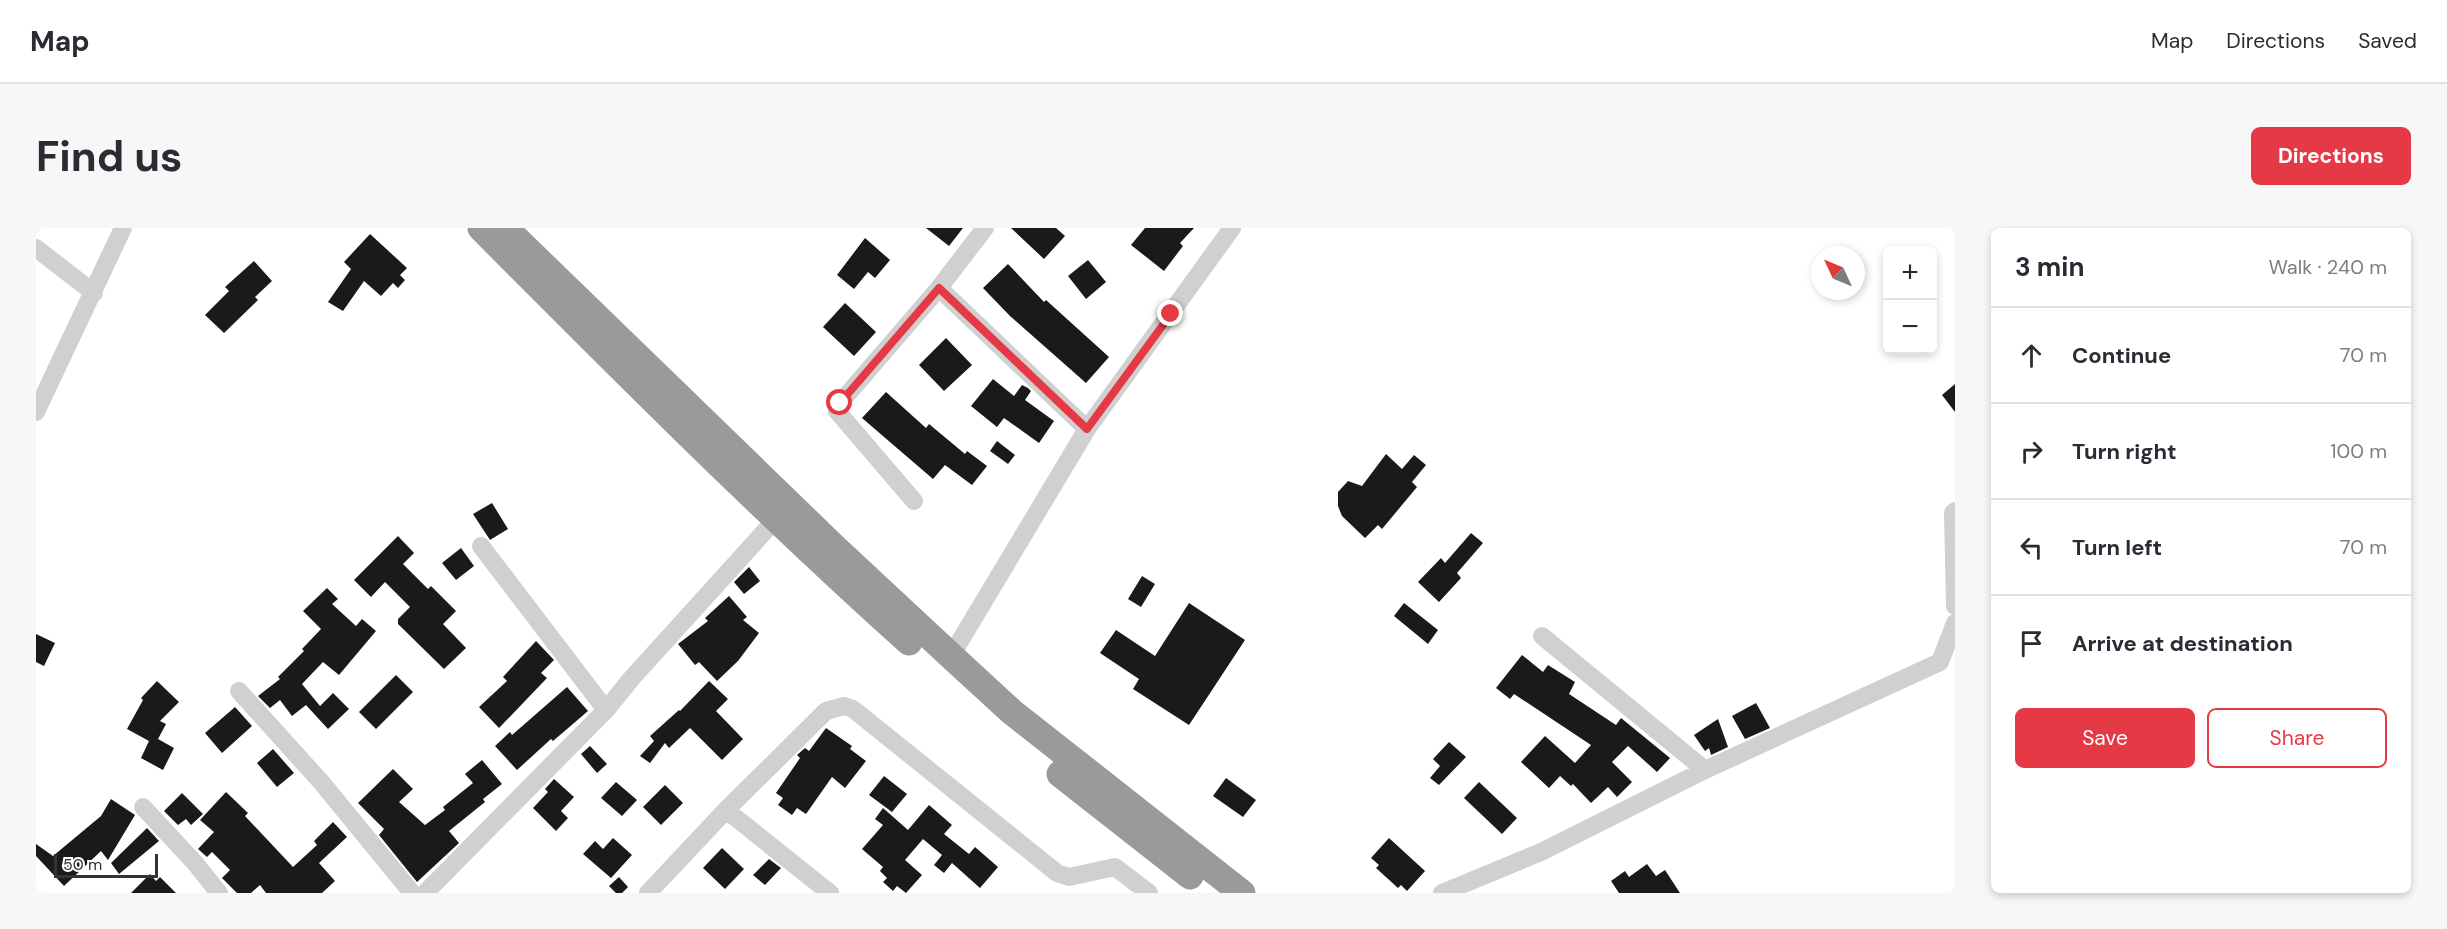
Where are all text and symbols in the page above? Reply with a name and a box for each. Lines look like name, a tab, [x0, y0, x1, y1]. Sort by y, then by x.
text: Map	[30, 23, 90, 60]
text: Map	[2151, 27, 2193, 55]
text: Directions	[2226, 27, 2325, 55]
text: Saved	[2358, 27, 2417, 55]
button: Directions	[2251, 127, 2411, 185]
text: Find us	[36, 129, 182, 184]
north arrow	[1811, 246, 1865, 300]
map controls	[1883, 246, 1937, 354]
button: +	[1883, 246, 1937, 300]
text: 3 min	[2015, 250, 2084, 284]
text: Walk · 240 m	[2268, 254, 2387, 280]
route end	[1157, 300, 1183, 326]
button: −	[1883, 300, 1937, 354]
icon: ahead	[2015, 339, 2048, 372]
text: Continue	[2072, 341, 2171, 370]
text: 70 m	[2340, 342, 2387, 368]
route start	[826, 389, 852, 415]
icon: right	[2015, 435, 2048, 468]
text: Turn right	[2072, 437, 2177, 466]
text: 100 m	[2330, 438, 2387, 464]
icon: left	[2015, 531, 2048, 564]
text: Turn left	[2072, 533, 2162, 562]
text: 70 m	[2340, 534, 2387, 560]
icon: arrive	[2015, 627, 2048, 660]
text: Arrive at destination	[2072, 629, 2293, 658]
button: Save	[2015, 708, 2195, 768]
button: Share	[2207, 708, 2387, 768]
scale bar	[54, 851, 158, 878]
text: 50 m	[63, 854, 102, 875]

